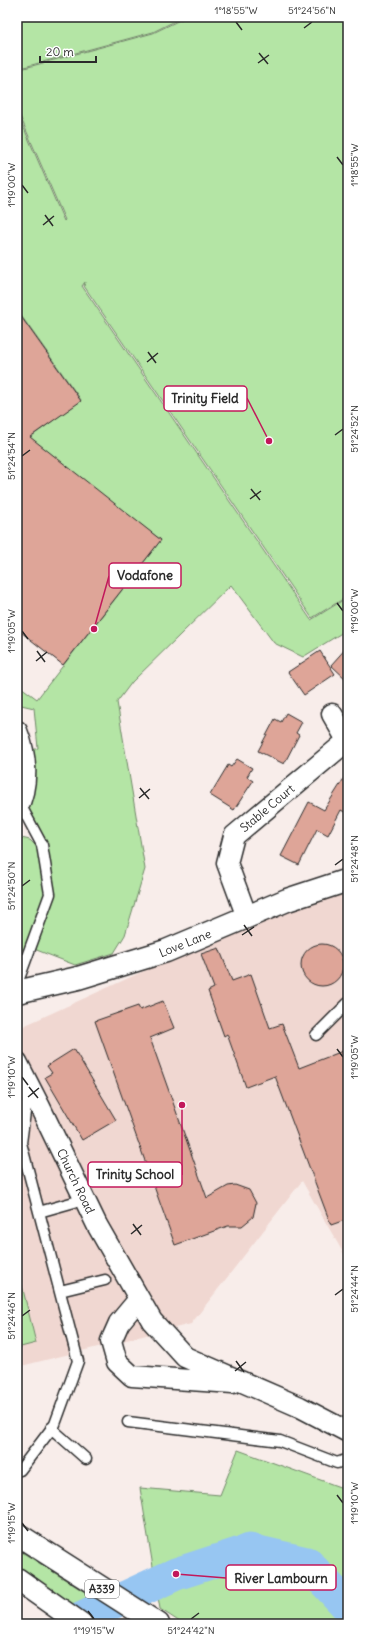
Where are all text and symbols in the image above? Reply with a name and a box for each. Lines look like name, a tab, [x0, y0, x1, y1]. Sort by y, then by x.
text: 1°18'55"W	[215, 4, 257, 17]
text: 51°24'56"N	[288, 4, 336, 17]
scale bar	[40, 38, 96, 64]
text: 20 m	[46, 44, 74, 59]
text: 1°18'55"W	[348, 144, 361, 186]
text: 1°19'00"W	[5, 163, 18, 207]
callout: Trinity Field	[164, 386, 247, 411]
text: Trinity Field	[171, 390, 239, 407]
text: 51°24'52"N	[348, 405, 361, 453]
text: 51°24'54"N	[5, 432, 18, 480]
callout: Vodafone	[109, 563, 181, 588]
text: Vodafone	[117, 567, 173, 584]
text: 1°19'00"W	[348, 589, 361, 633]
text: 1°19'05"W	[5, 609, 18, 653]
street label: Stable Court	[237, 781, 297, 835]
text: 51°24'48"N	[348, 835, 361, 883]
text: 51°24'50"N	[5, 862, 18, 910]
street label: Love Lane	[157, 926, 213, 960]
text: 1°19'05"W	[348, 1035, 361, 1079]
text: 1°19'10"W	[5, 1056, 18, 1098]
street label: Church Road	[54, 1146, 98, 1216]
callout: Trinity School	[88, 1162, 182, 1187]
text: Trinity School	[96, 1166, 174, 1183]
text: 51°24'44"N	[348, 1265, 361, 1313]
text: 51°24'46"N	[5, 1292, 18, 1340]
text: 1°19'10"W	[348, 1482, 361, 1524]
text: 1°19'15"W	[5, 1502, 18, 1544]
callout: River Lambourn	[226, 1565, 336, 1590]
text: River Lambourn	[234, 1570, 328, 1587]
road number: A339	[85, 1580, 119, 1598]
text: 1°19'15"W	[73, 1624, 115, 1637]
text: 51°24'42"N	[167, 1624, 215, 1637]

